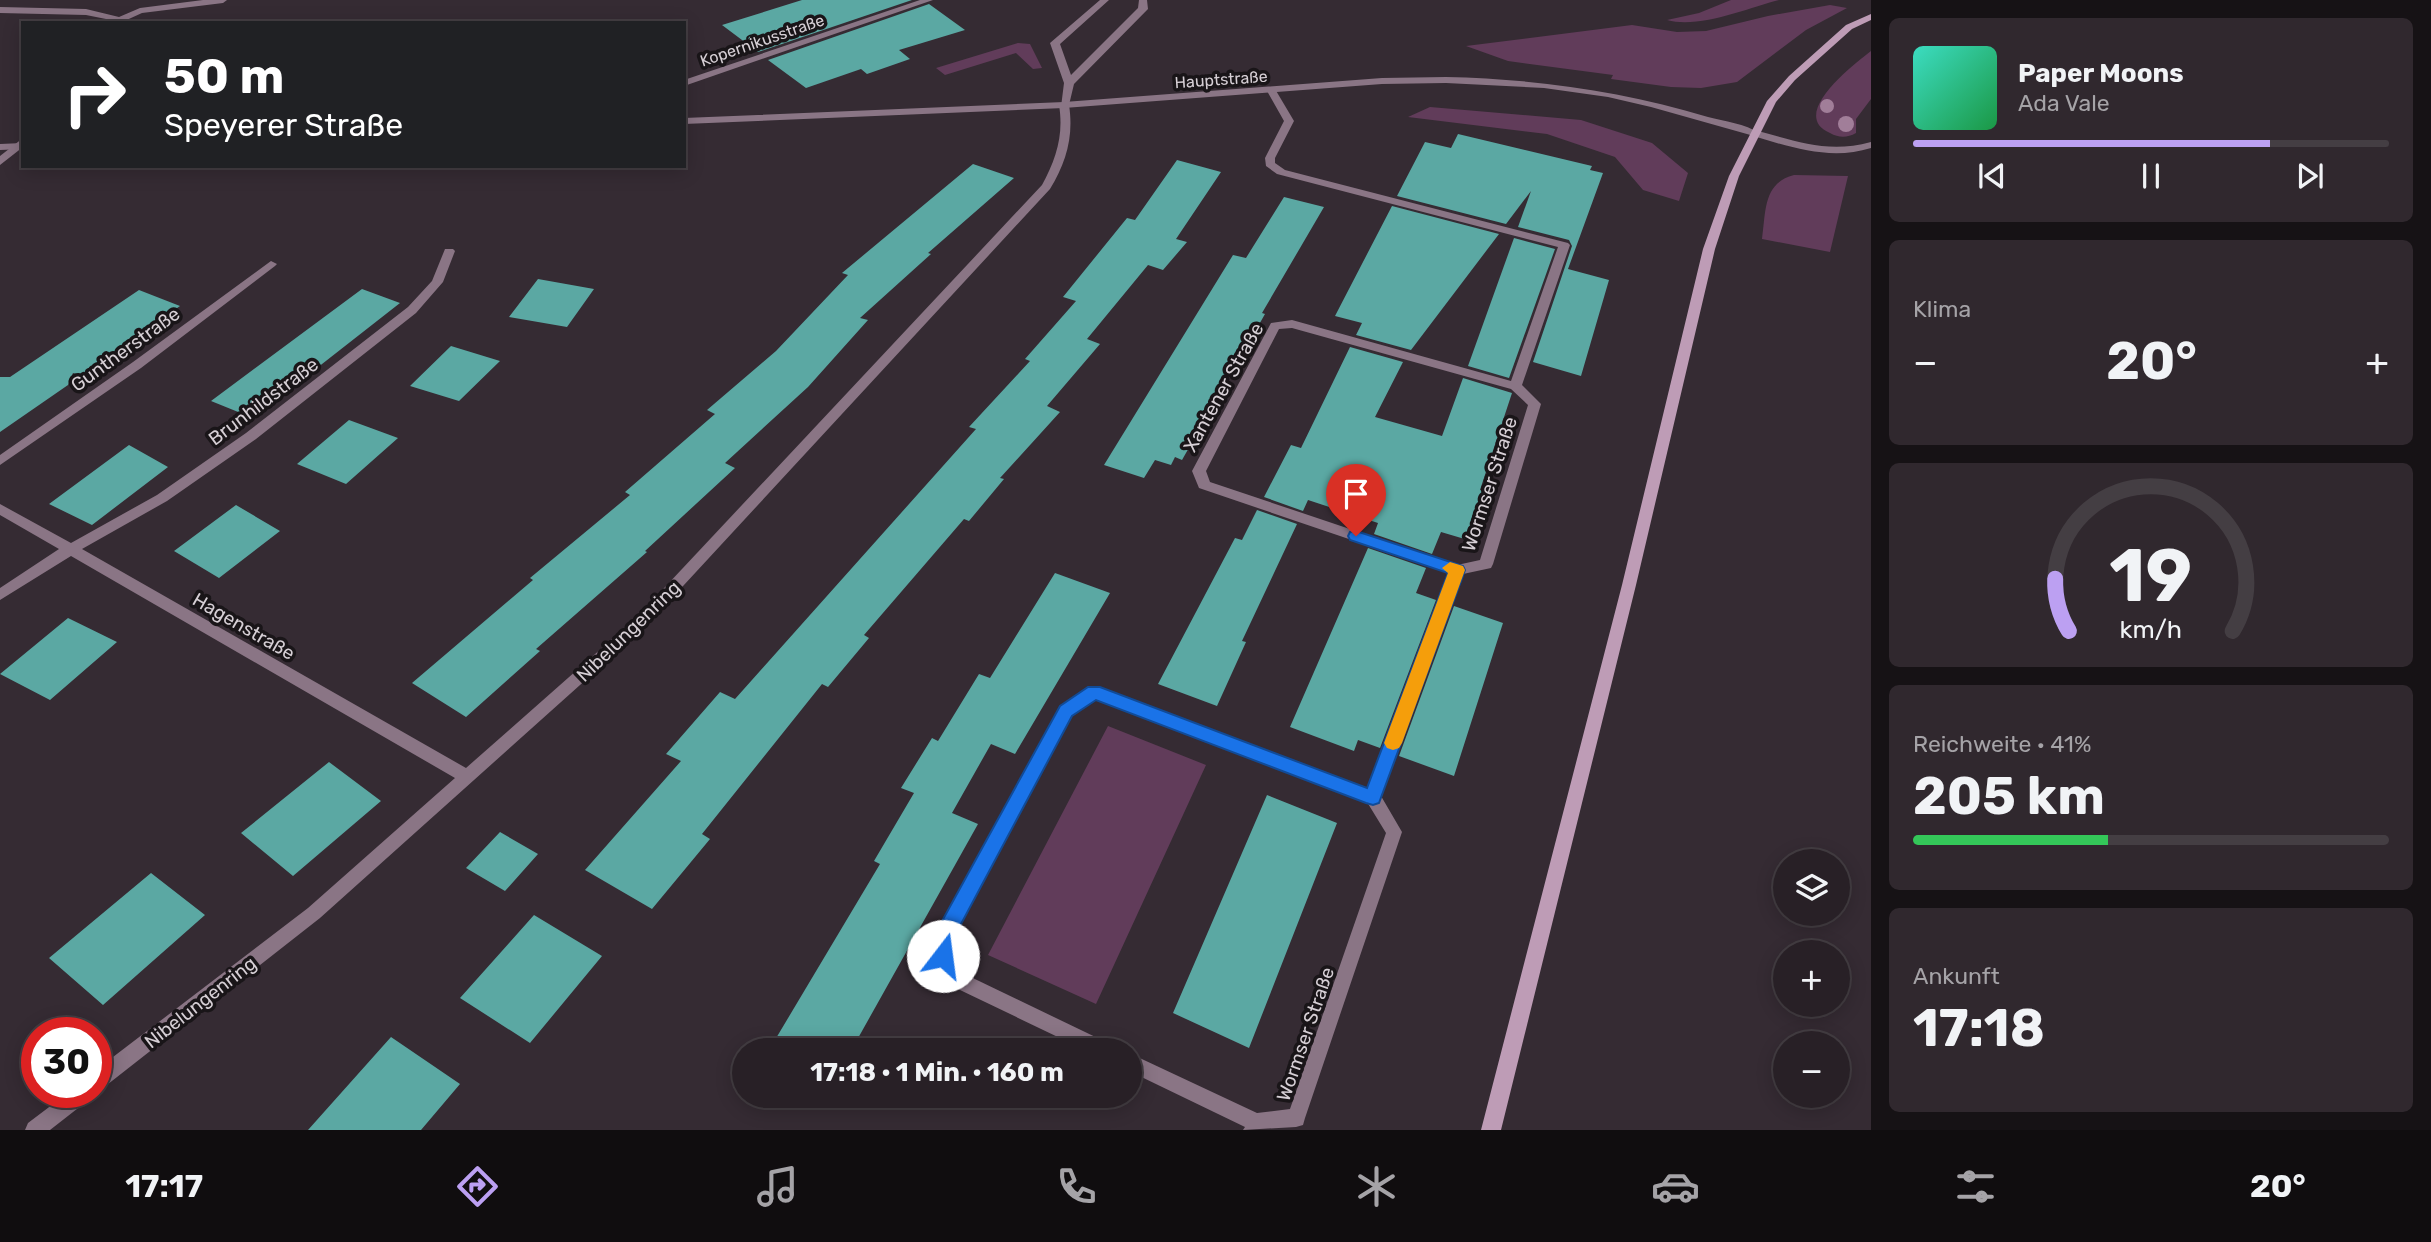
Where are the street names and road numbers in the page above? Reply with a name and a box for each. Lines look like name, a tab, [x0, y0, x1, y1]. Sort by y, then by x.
street label: Kopernikusstraße	[698, 10, 827, 71]
street label: Hauptstraße	[1174, 67, 1268, 92]
street label: Guntherstraße	[66, 302, 184, 397]
street label: Xantener Straße	[1178, 319, 1268, 456]
street label: Brunhildstraße	[204, 353, 323, 450]
street label: Wormser Straße	[1457, 414, 1522, 554]
street label: Nibelungenring	[572, 576, 685, 687]
street label: Hagenstraße	[189, 588, 299, 665]
street label: Nibelungenring	[140, 952, 261, 1053]
street label: Wormser Straße	[1272, 964, 1339, 1104]

